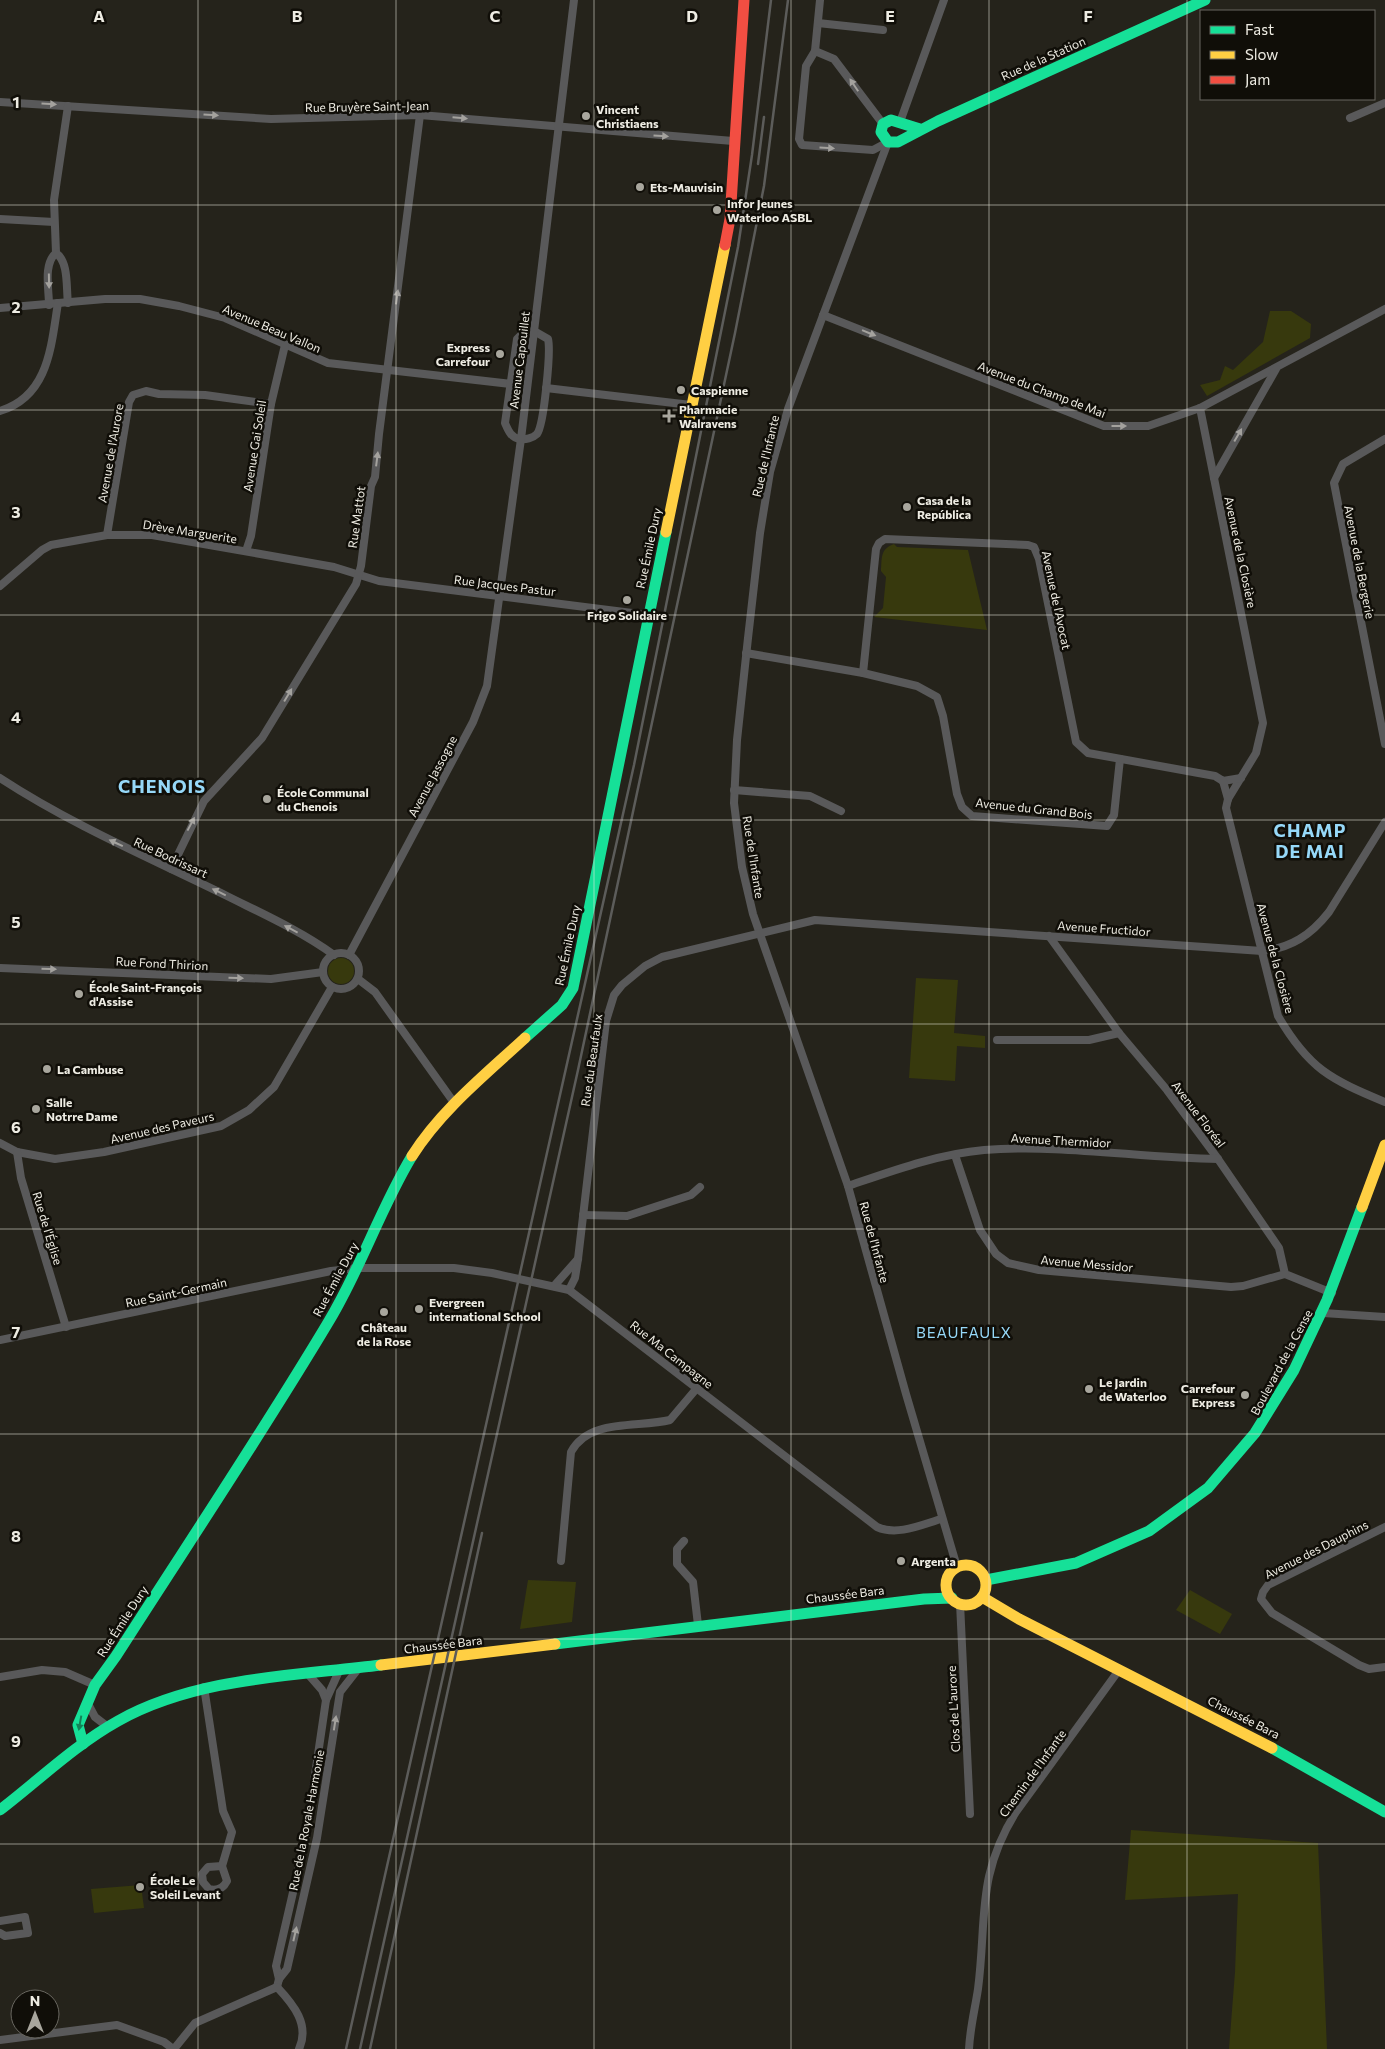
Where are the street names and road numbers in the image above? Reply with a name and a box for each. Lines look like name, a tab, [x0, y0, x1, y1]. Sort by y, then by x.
street label: Rue de la Station	[999, 33, 1087, 83]
street label: Rue Bruyère Saint-Jean	[305, 98, 429, 115]
street label: Avenue Beau Vallon	[221, 301, 323, 355]
street label: Avenue Capouillet	[506, 310, 532, 410]
street label: Avenue du Champ de Mai	[976, 358, 1108, 420]
street label: Avenue Gai Soleil	[240, 399, 268, 493]
street label: Avenue de l'Aurore	[94, 402, 126, 504]
street label: Rue de l'Infante	[749, 414, 781, 498]
street label: Rue Mattot	[345, 485, 367, 549]
street label: Avenue de la Closière	[1222, 495, 1260, 609]
street label: Avenue de la Bergerie	[1342, 504, 1378, 620]
street label: Rue Émile Dury	[633, 506, 663, 590]
street label: Drève Marguerite	[142, 517, 238, 545]
street label: Avenue de l'Avocat	[1040, 549, 1074, 651]
street label: Rue Jacques Pastur	[453, 572, 557, 599]
street label: Avenue Jassogne	[405, 733, 460, 819]
street label: Avenue du Grand Bois	[975, 795, 1093, 821]
street label: Rue de l'Infante	[741, 815, 767, 899]
street label: Rue Bodrissart	[132, 834, 210, 880]
street label: Avenue de la Closière	[1255, 901, 1297, 1015]
street label: Rue Émile Dury	[552, 903, 582, 987]
street label: Avenue Fructidor	[1057, 918, 1151, 938]
street label: Rue Fond Thirion	[115, 954, 209, 972]
street label: Rue du Beaufaulx	[578, 1012, 605, 1107]
street label: Avenue Floréal	[1169, 1078, 1229, 1150]
street label: Avenue des Paveurs	[109, 1108, 215, 1146]
street label: Avenue Thermidor	[1010, 1130, 1112, 1150]
street label: Rue de l'Église	[30, 1190, 66, 1266]
street label: Rue de l'Infante	[857, 1200, 893, 1284]
street label: Rue Émile Dury	[310, 1239, 360, 1319]
street label: Avenue Messidor	[1040, 1252, 1134, 1274]
street label: Rue Saint-Germain	[124, 1274, 228, 1310]
street label: Boulevard de la Cense	[1247, 1307, 1315, 1417]
street label: Rue Ma Campagne	[628, 1317, 716, 1391]
street label: Avenue des Dauphins	[1262, 1517, 1370, 1581]
street label: Chaussée Bara	[805, 1582, 885, 1606]
street label: Rue Émile Dury	[94, 1583, 150, 1659]
street label: Chaussée Bara	[403, 1632, 483, 1656]
street label: Clos de L'aurore	[944, 1665, 962, 1753]
street label: Chaussée Bara	[1206, 1693, 1282, 1741]
street label: Chemin de l'Infante	[996, 1727, 1068, 1819]
street label: Rue de la Royale Harmonie	[285, 1748, 327, 1892]

